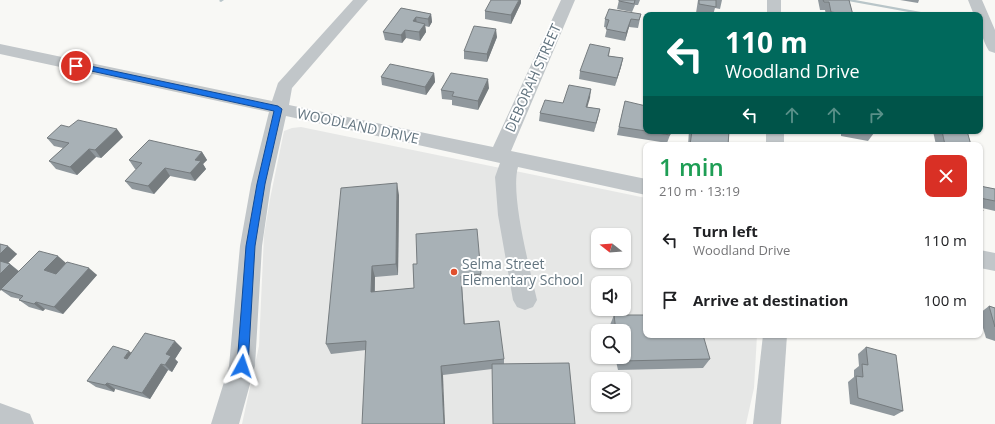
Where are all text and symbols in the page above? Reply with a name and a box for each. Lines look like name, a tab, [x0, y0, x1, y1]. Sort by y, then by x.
street label: DEBORAH STREET	[500, 20, 565, 135]
text: 110 m	[725, 23, 808, 61]
icon: left	[659, 28, 711, 80]
pin	[59, 49, 93, 83]
icon: arrive	[65, 55, 87, 77]
text: Woodland Drive	[725, 59, 860, 83]
street label: WOODLAND DRIVE	[295, 103, 421, 148]
icon: left	[739, 104, 761, 126]
icon: ahead	[781, 104, 803, 126]
icon: ahead	[823, 104, 845, 126]
icon: right	[865, 104, 887, 126]
text: 1 min	[659, 150, 724, 183]
button: close	[925, 155, 967, 197]
text: 210 m · 13:19	[659, 182, 740, 200]
text: Turn left	[693, 221, 758, 241]
north arrow	[591, 228, 631, 268]
map controls	[591, 228, 631, 412]
icon: left	[659, 229, 681, 251]
text: 110 m	[923, 230, 967, 250]
text: Woodland Drive	[693, 241, 790, 259]
place label: Selma Street Elementary School	[462, 254, 583, 289]
marker: Selma Street Elementary School	[449, 267, 459, 277]
button: sound	[591, 276, 631, 316]
icon: arrive	[659, 289, 681, 311]
text: Arrive at destination	[693, 290, 848, 310]
text: 100 m	[923, 290, 967, 310]
button: search	[591, 324, 631, 364]
position arrow	[221, 345, 263, 387]
button: layers	[591, 372, 631, 412]

